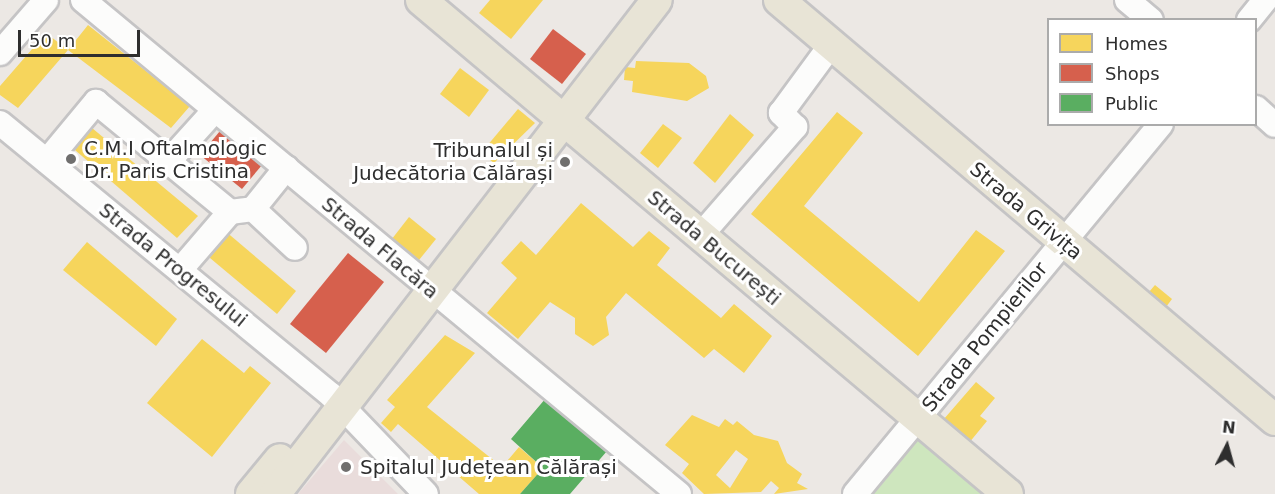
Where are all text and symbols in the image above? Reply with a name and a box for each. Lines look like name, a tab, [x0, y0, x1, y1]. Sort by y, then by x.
scale bar	[21, 18, 142, 56]
legend	[1047, 18, 1257, 126]
text: 50 m	[29, 30, 75, 51]
text: Homes	[1105, 33, 1168, 54]
text: Shops	[1105, 63, 1160, 84]
text: Public	[1105, 93, 1158, 114]
place label: C.M.I Oftalmologic Dr. Paris Cristina	[84, 136, 267, 183]
place label: Tribunalul și Judecătoria Călărași	[353, 138, 553, 185]
marker: C.M.I Oftalmologic Dr. Paris Cristina	[62, 150, 80, 168]
marker: Tribunalul și Judecătoria Călărași	[558, 155, 572, 169]
street label: Strada Grivița	[965, 157, 1087, 265]
street label: Strada București	[643, 185, 785, 311]
street label: Strada Flacăra	[317, 192, 443, 304]
street label: Strada Progresului	[94, 198, 252, 332]
street label: Strada Pompierilor	[917, 257, 1053, 417]
north arrow	[1197, 416, 1257, 476]
text: N	[1221, 417, 1237, 438]
place label: Spitalul Județean Călărași	[360, 455, 617, 479]
marker: Spitalul Județean Călărași	[337, 458, 355, 476]

